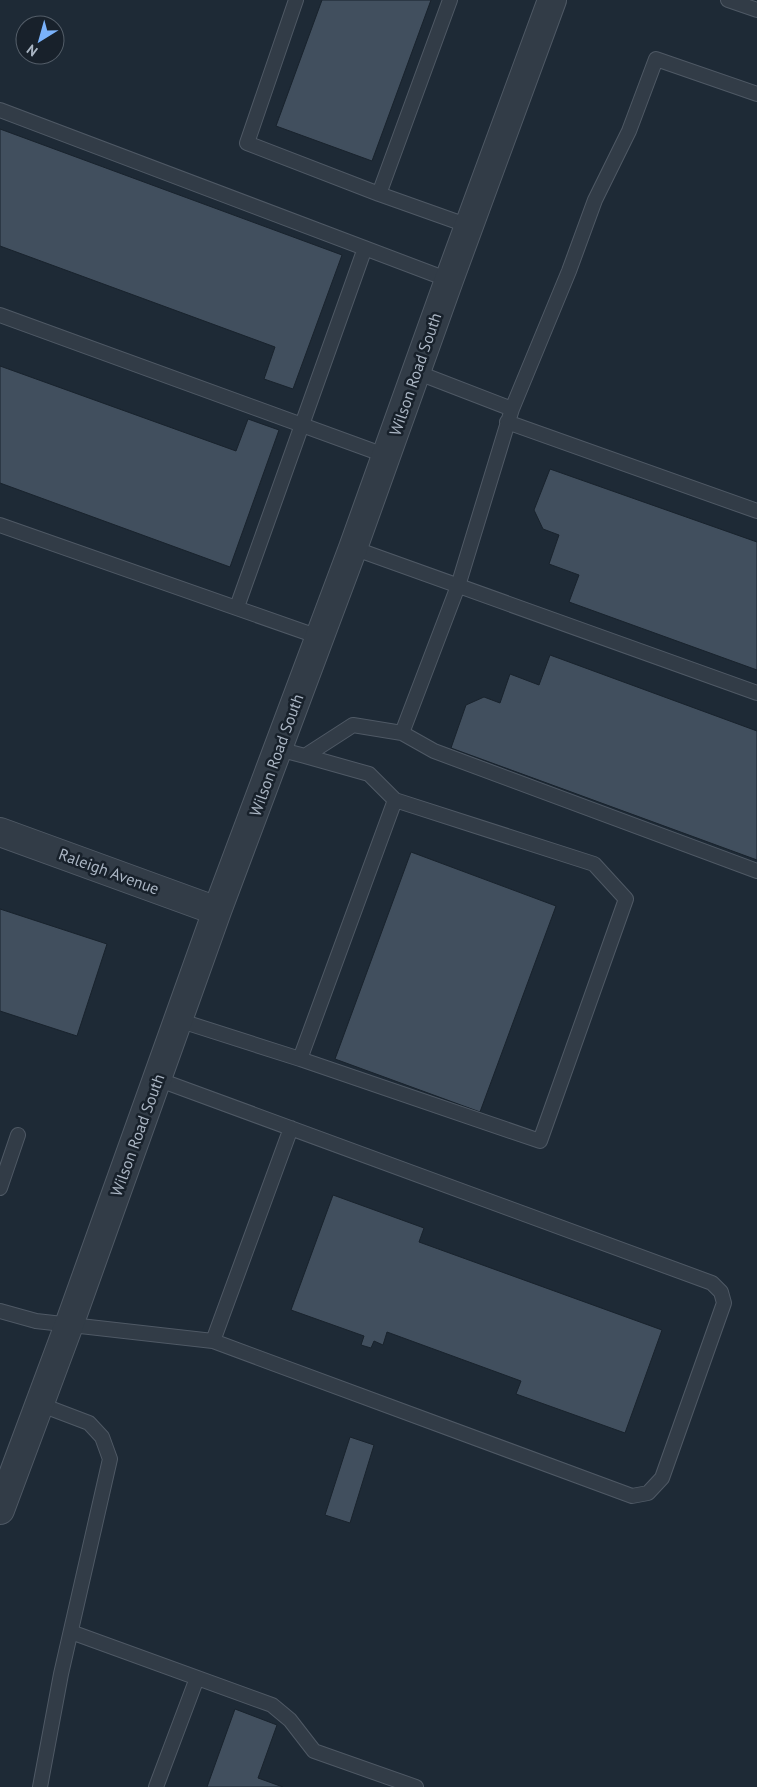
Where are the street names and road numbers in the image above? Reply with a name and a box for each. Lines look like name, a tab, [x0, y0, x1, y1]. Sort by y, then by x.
street label: Wilson Road South	[385, 310, 445, 438]
street label: Wilson Road South	[245, 691, 307, 819]
street label: Raleigh Avenue	[56, 844, 162, 898]
street label: Wilson Road South	[106, 1071, 168, 1199]

